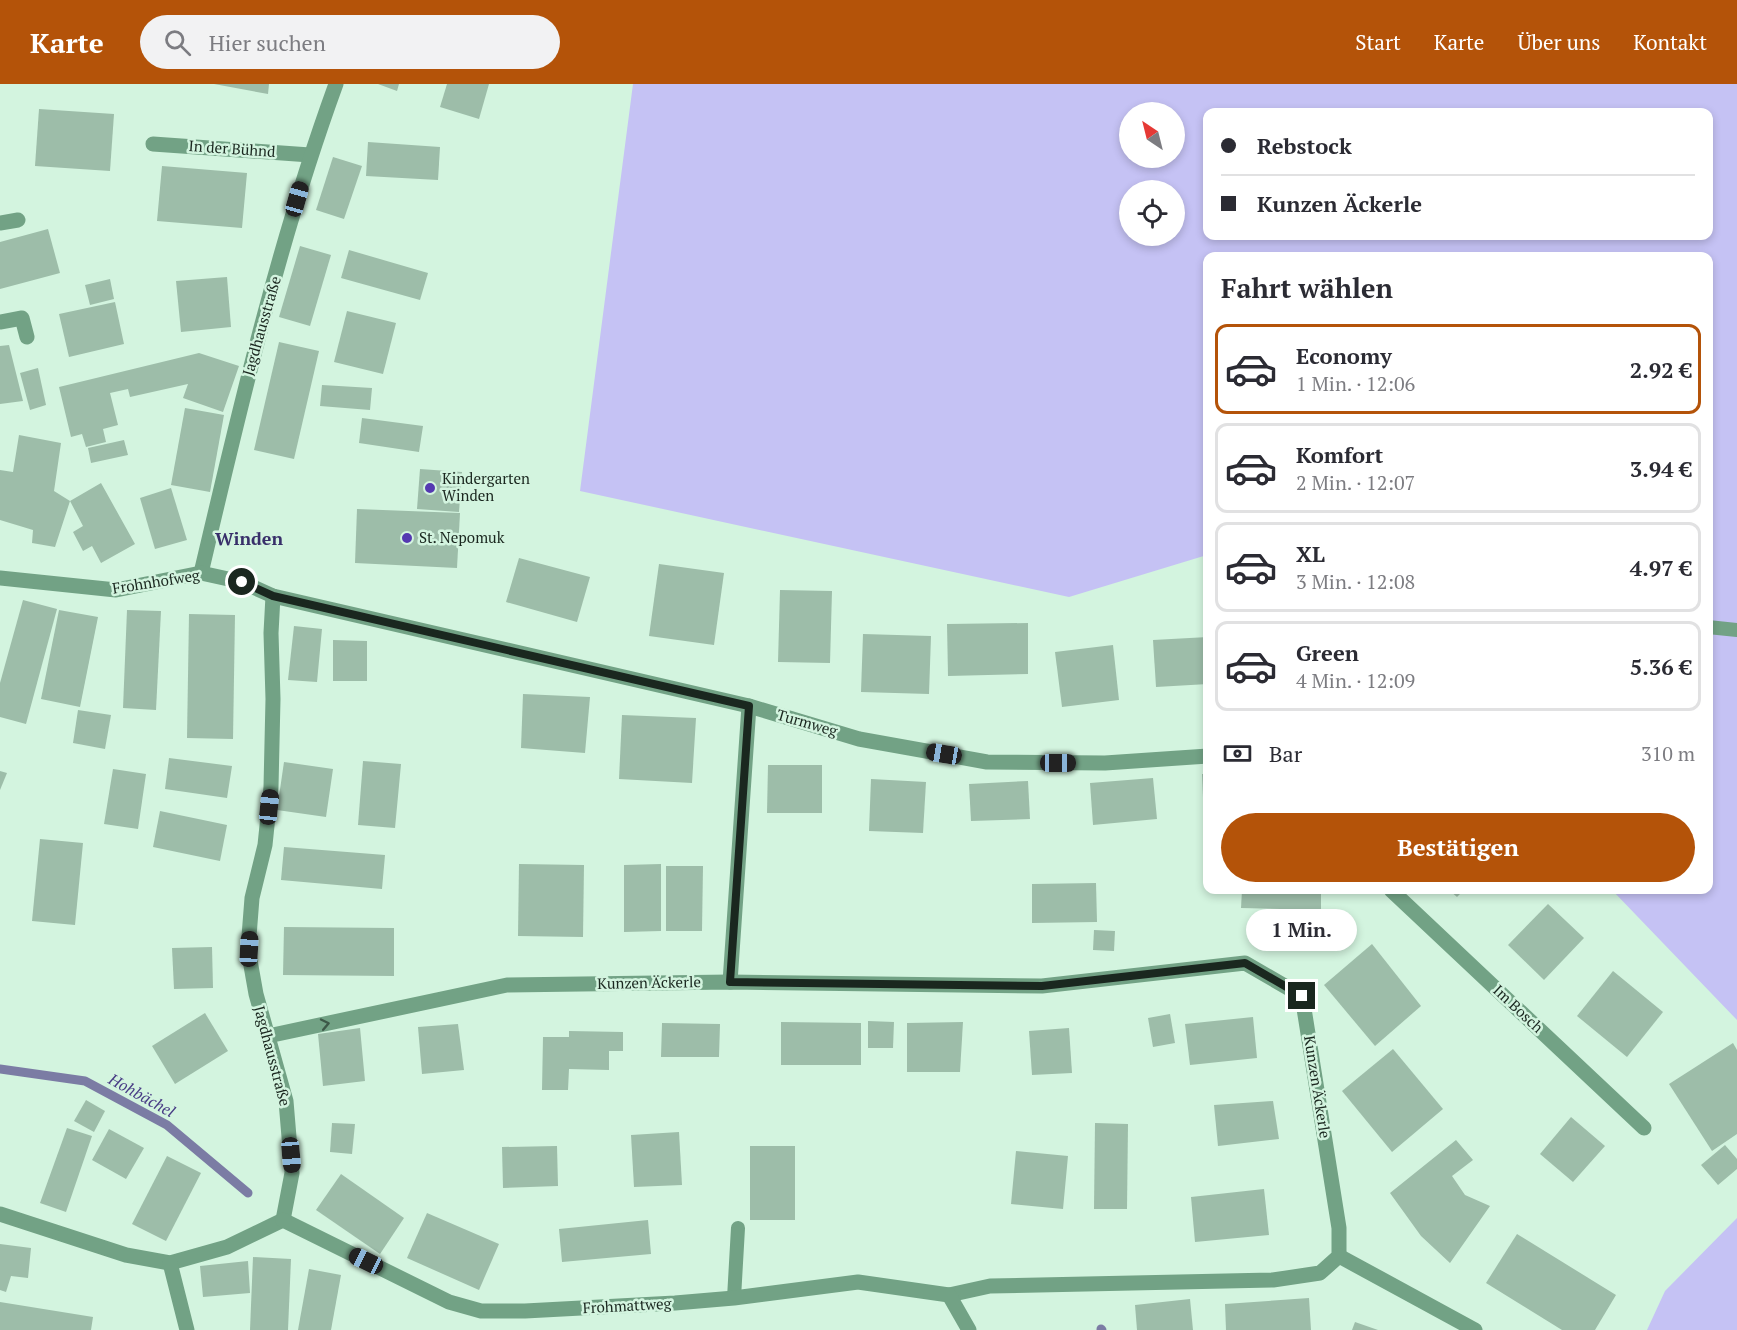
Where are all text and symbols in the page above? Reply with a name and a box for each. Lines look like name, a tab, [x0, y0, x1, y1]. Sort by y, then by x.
search box	[140, 15, 560, 69]
text: Karte	[30, 24, 104, 61]
icon: search	[161, 26, 194, 59]
text: Hier suchen	[209, 28, 326, 57]
text: Start	[1355, 28, 1401, 56]
text: Karte	[1434, 28, 1484, 56]
text: Über uns	[1517, 28, 1600, 56]
text: Kontakt	[1633, 28, 1707, 56]
north arrow	[1119, 102, 1185, 168]
map controls	[1119, 102, 1185, 246]
text: Rebstock	[1257, 131, 1352, 160]
street label: In der Bühnd	[188, 135, 276, 161]
car	[283, 179, 311, 219]
button: locate	[1119, 180, 1185, 246]
text: Kunzen Äckerle	[1257, 189, 1422, 218]
text: Fahrt wählen	[1221, 270, 1393, 306]
street label: Jagdhausstraße	[237, 274, 285, 378]
text: Economy	[1296, 341, 1392, 370]
icon: car	[1224, 342, 1278, 396]
text: 2.92 €	[1630, 355, 1692, 384]
text: 1 Min. · 12:06	[1296, 370, 1415, 397]
text: Komfort	[1296, 440, 1383, 469]
icon: car	[1224, 441, 1278, 495]
text: 3.94 €	[1630, 454, 1692, 483]
place label: Kindergarten Winden	[442, 468, 530, 505]
text: 2 Min. · 12:07	[1296, 469, 1415, 496]
marker: Kindergarten Winden	[423, 481, 437, 495]
district label: Winden	[215, 526, 284, 550]
place label: St. Nepomuk	[419, 527, 505, 547]
marker: St. Nepomuk	[400, 531, 414, 545]
text: XL	[1296, 539, 1325, 568]
icon: car	[1224, 540, 1278, 594]
text: 4.97 €	[1630, 553, 1692, 582]
street label: Frohnhofweg	[111, 564, 202, 598]
route start	[228, 568, 255, 595]
text: 3 Min. · 12:08	[1296, 568, 1415, 595]
text: Green	[1296, 638, 1359, 667]
icon: car	[1224, 639, 1278, 693]
text: 5.36 €	[1630, 652, 1692, 681]
text: 4 Min. · 12:09	[1296, 667, 1415, 694]
street label: Turmweg	[775, 704, 841, 741]
icon: cash	[1221, 737, 1254, 770]
text: Bar	[1269, 739, 1302, 768]
text: 310 m	[1641, 740, 1695, 767]
car	[925, 742, 963, 766]
car	[1040, 754, 1076, 772]
car	[258, 788, 280, 826]
button: Bestätigen	[1221, 813, 1695, 882]
callout: 1 Min.	[1246, 909, 1358, 951]
text: 1 Min.	[1271, 916, 1332, 943]
car	[239, 931, 259, 967]
street label: Kunzen Äckerle	[597, 971, 701, 993]
street label: Im Bosch	[1489, 980, 1548, 1037]
route end	[1288, 982, 1315, 1009]
street label: Jagdhausstraße	[250, 1003, 296, 1108]
one-way arrow	[320, 1018, 330, 1031]
street label: Kunzen Äckerle	[1300, 1034, 1336, 1140]
water label: Hohbächel	[104, 1067, 180, 1122]
car	[280, 1136, 302, 1174]
car	[346, 1245, 386, 1277]
street label: Frohmattweg	[582, 1293, 673, 1317]

